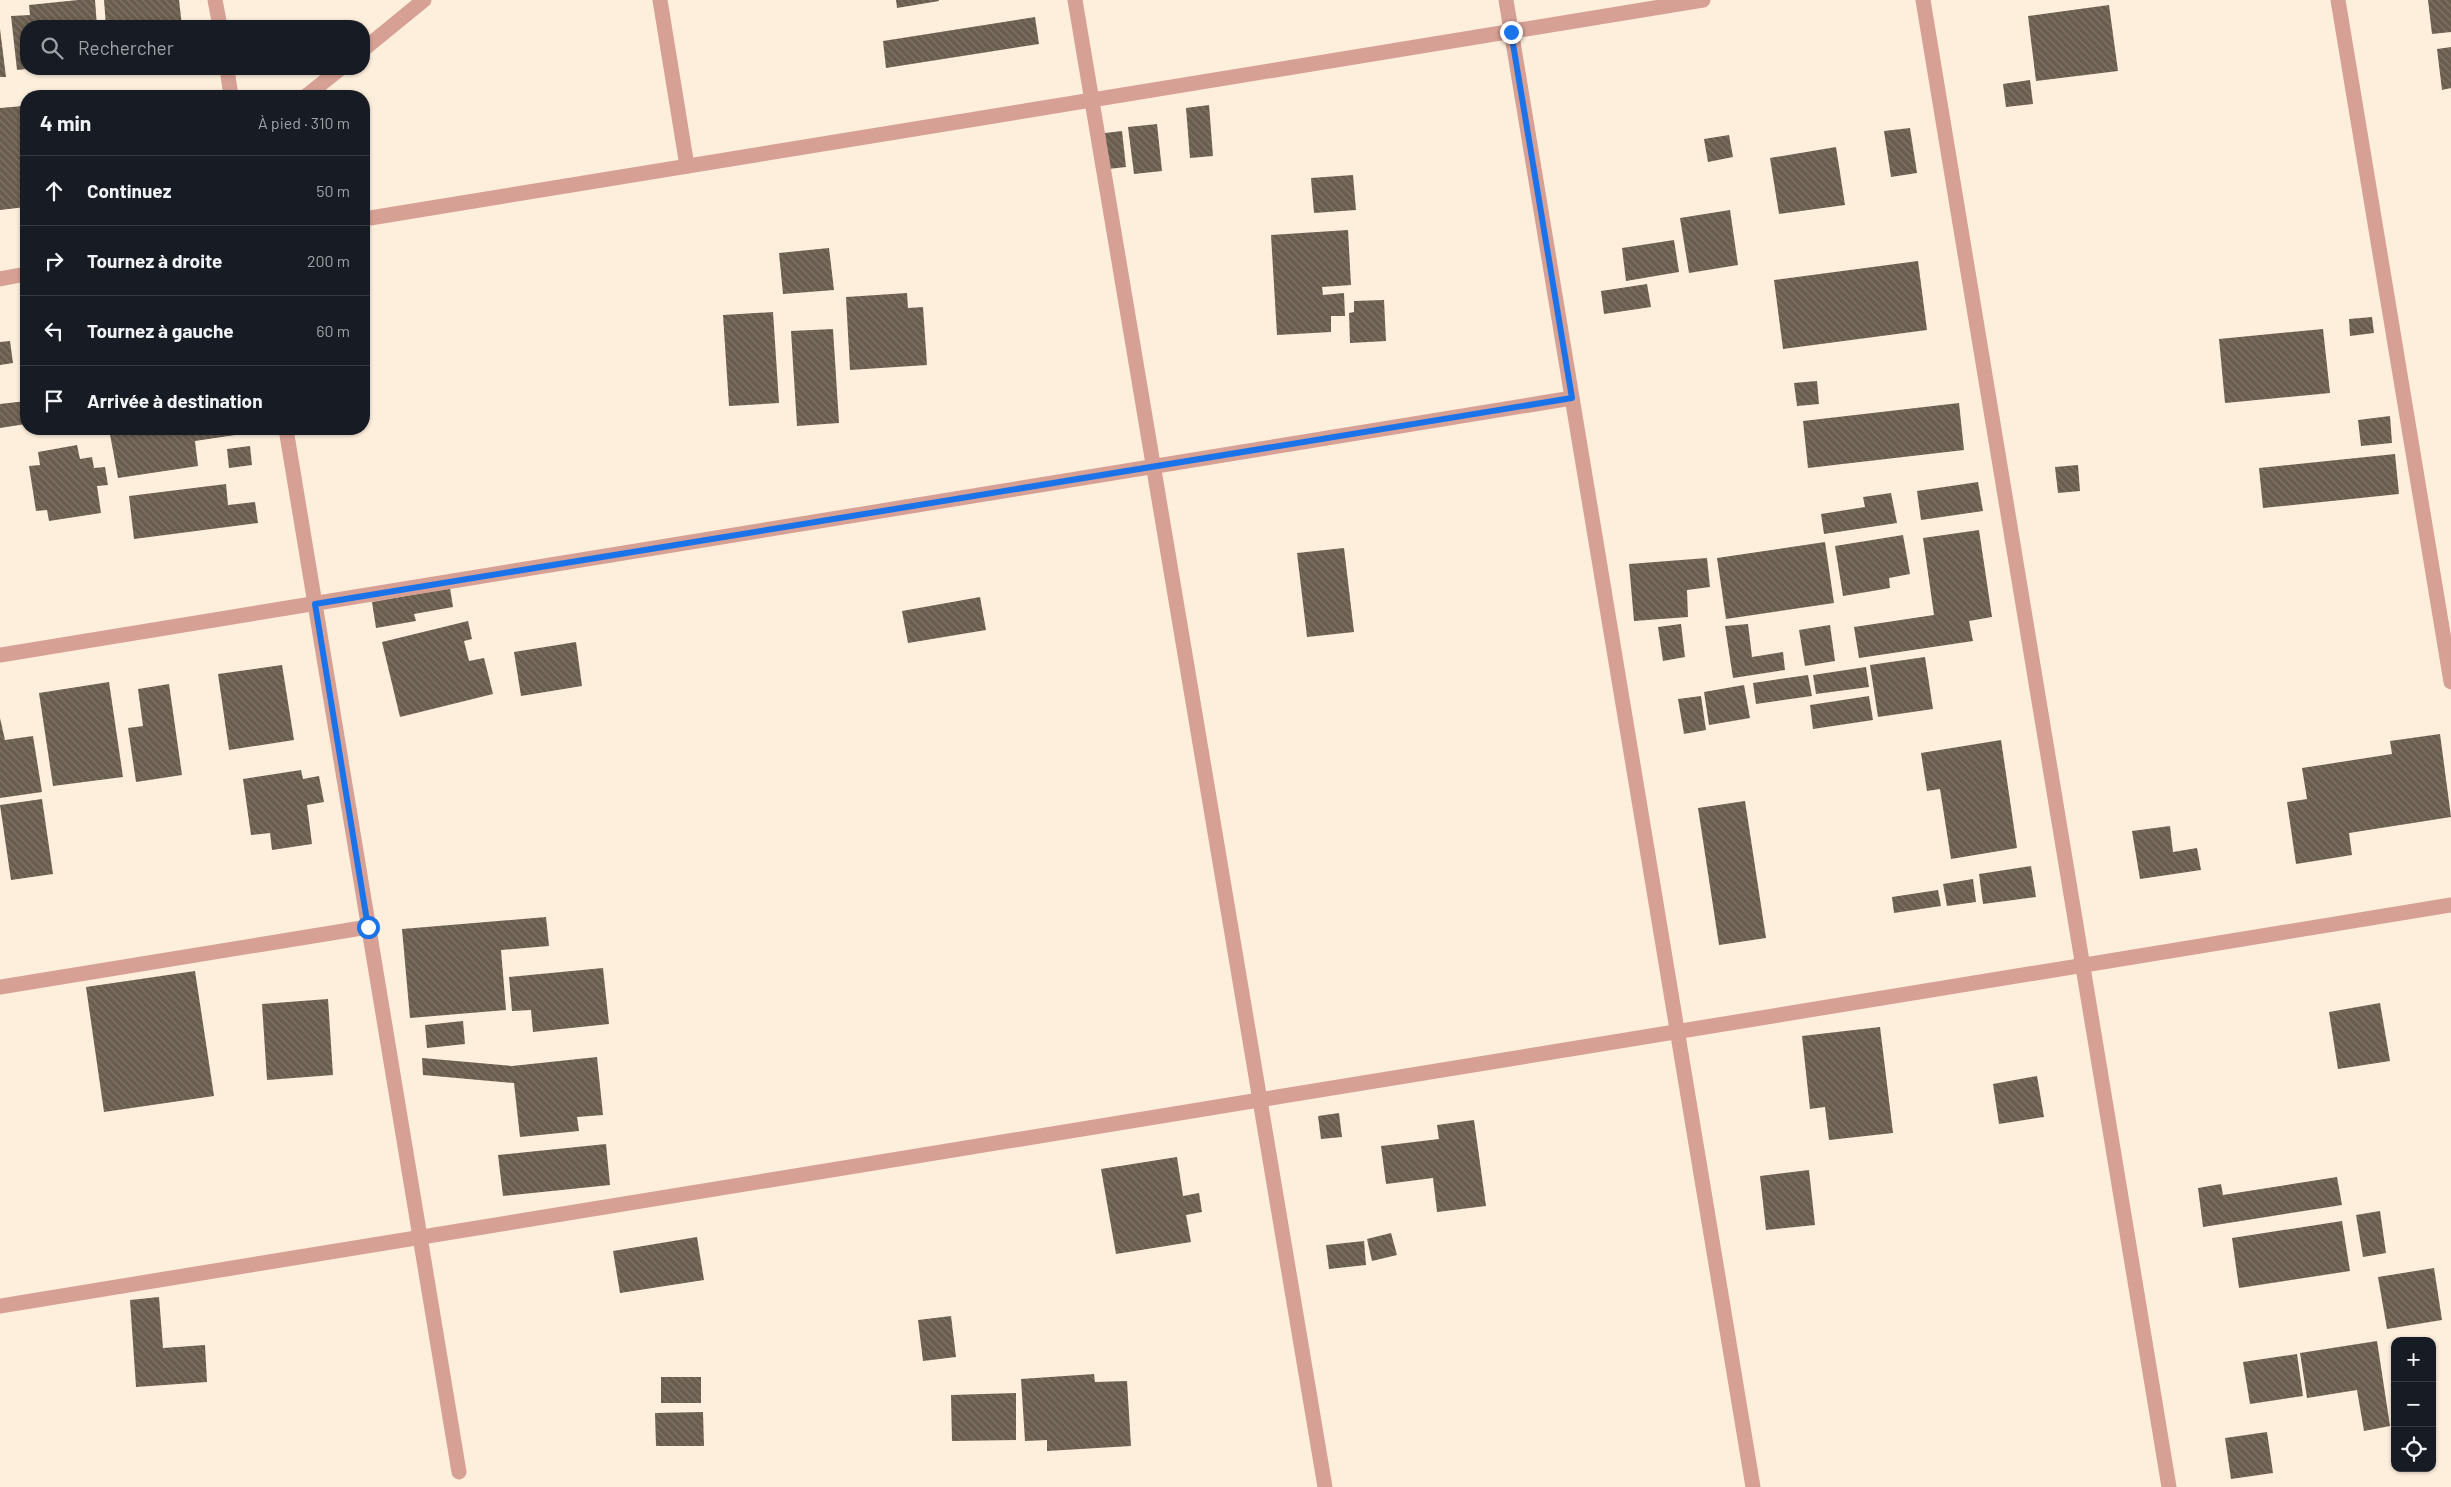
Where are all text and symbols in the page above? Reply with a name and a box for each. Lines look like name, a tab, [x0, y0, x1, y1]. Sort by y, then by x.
search box	[20, 20, 370, 75]
route end	[1500, 21, 1523, 44]
icon: search	[38, 34, 66, 62]
text: Rechercher	[78, 36, 174, 59]
text: 4 min	[40, 110, 91, 135]
text: À pied · 310 m	[258, 113, 350, 132]
icon: ahead	[40, 177, 68, 205]
text: Continuez	[87, 179, 171, 202]
text: 50 m	[316, 181, 350, 200]
icon: right	[40, 247, 68, 275]
text: Tournez à droite	[87, 249, 223, 272]
text: 200 m	[307, 251, 350, 270]
icon: left	[40, 317, 68, 345]
text: Tournez à gauche	[87, 319, 234, 342]
text: 60 m	[316, 321, 350, 340]
icon: arrive	[40, 387, 68, 415]
text: Arrivée à destination	[87, 389, 263, 412]
route start	[357, 916, 380, 939]
map controls	[2391, 1337, 2436, 1472]
button: +	[2391, 1337, 2436, 1382]
button: −	[2391, 1382, 2436, 1427]
button: locate	[2391, 1427, 2436, 1472]

